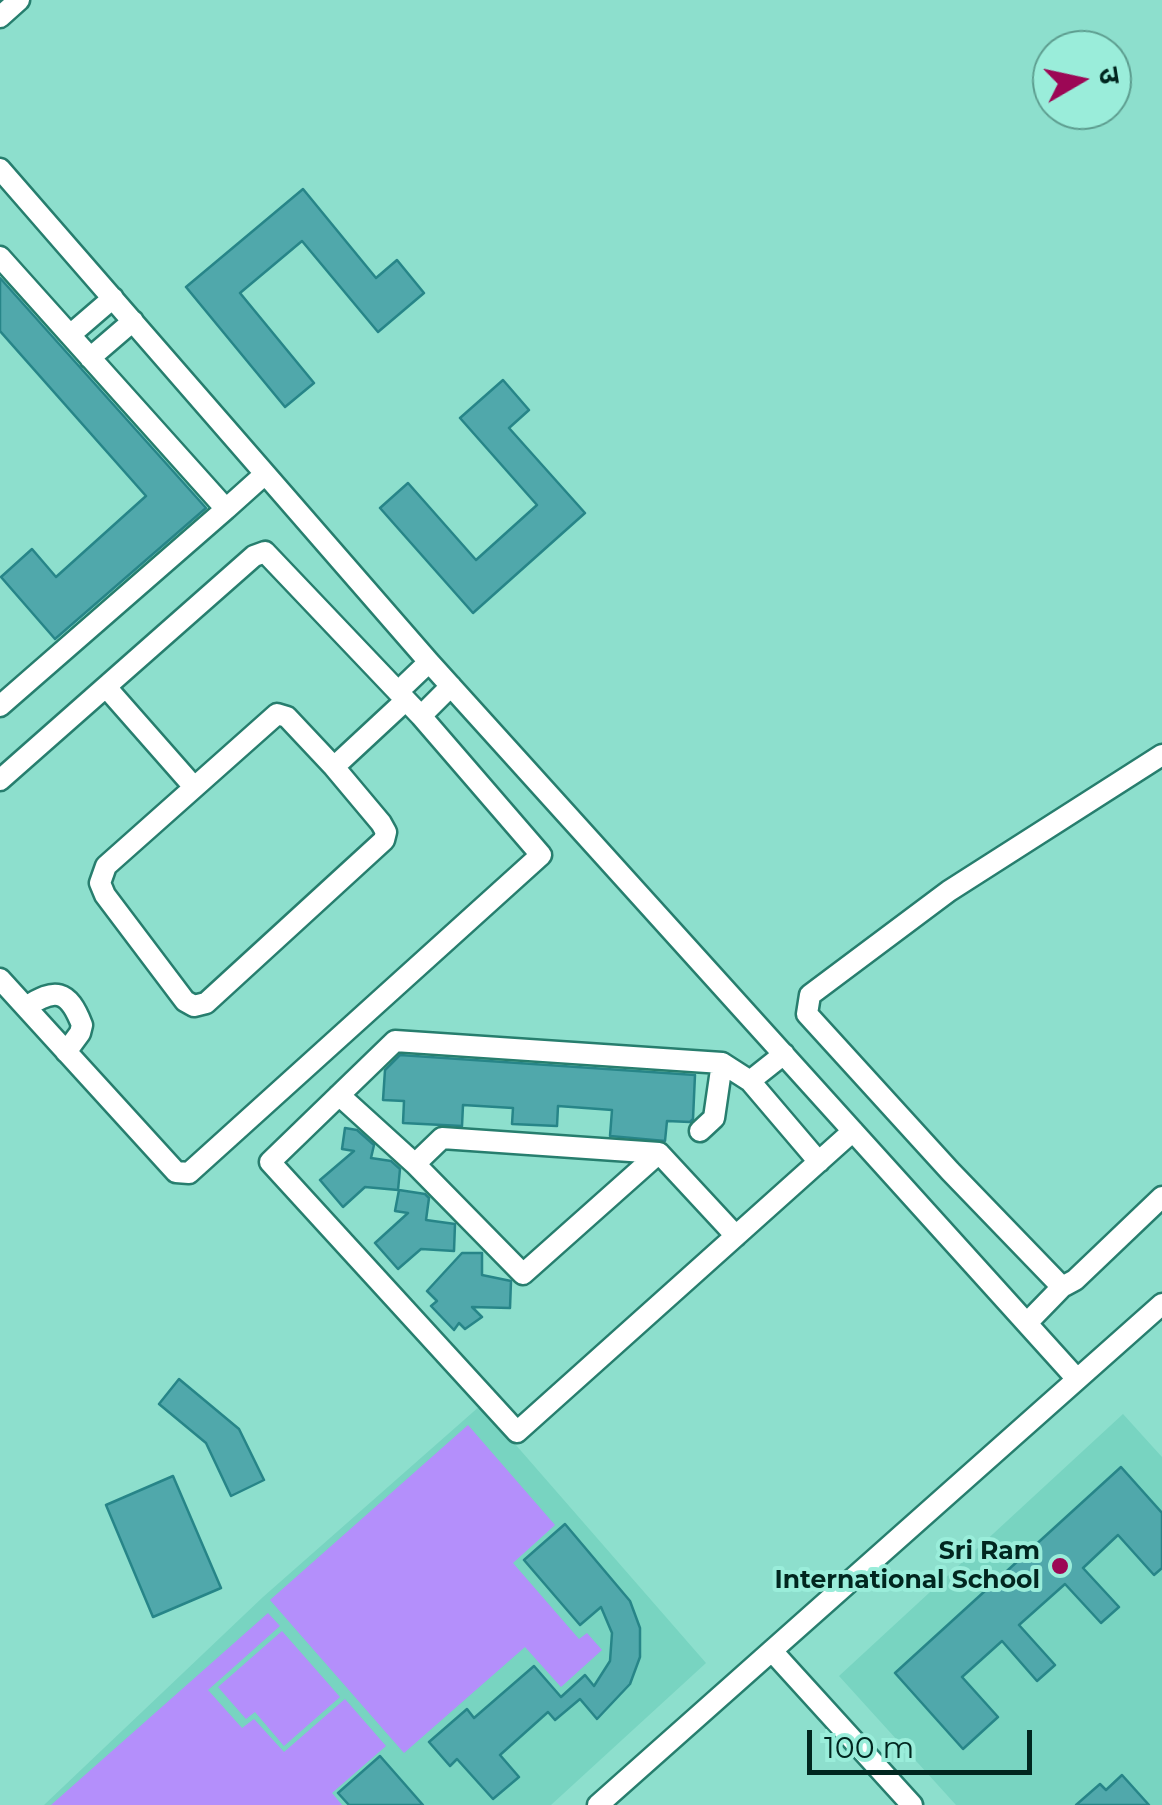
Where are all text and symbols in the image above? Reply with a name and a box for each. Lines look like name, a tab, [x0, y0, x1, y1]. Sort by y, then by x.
north arrow	[1032, 30, 1132, 130]
text: उ	[1092, 65, 1128, 86]
place label: Sri Ram International School	[775, 1537, 1040, 1596]
marker: Sri Ram International School	[1049, 1555, 1071, 1577]
scale bar	[812, 1710, 1037, 1772]
text: 100 m	[824, 1729, 914, 1766]

